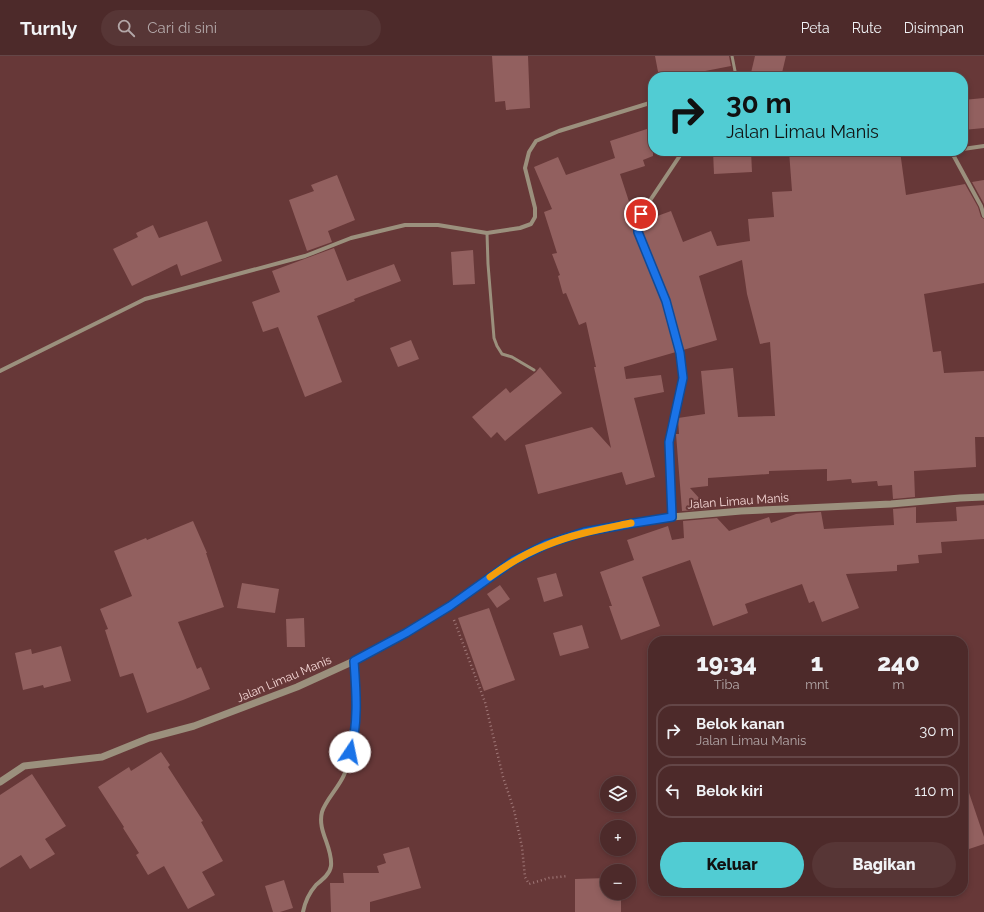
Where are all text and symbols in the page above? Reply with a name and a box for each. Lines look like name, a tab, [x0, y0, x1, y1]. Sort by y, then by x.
search box	[101, 10, 381, 46]
text: Turnly	[20, 17, 77, 39]
icon: search	[115, 17, 137, 39]
text: Cari di sini	[147, 19, 217, 37]
text: Peta	[801, 20, 830, 36]
text: Rute	[852, 20, 882, 36]
text: Disimpan	[904, 20, 964, 36]
text: 30 m	[726, 87, 792, 120]
icon: right	[660, 88, 712, 140]
text: Jalan Limau Manis	[726, 121, 879, 142]
pin	[624, 197, 658, 231]
icon: arrive	[630, 203, 652, 225]
street label: Jalan Limau Manis	[687, 490, 789, 512]
text: 19:34	[696, 648, 757, 677]
text: 1	[811, 648, 823, 677]
text: 240	[877, 648, 920, 677]
street label: Jalan Limau Manis	[234, 653, 334, 705]
text: Tiba	[714, 677, 740, 692]
text: mnt	[805, 677, 829, 692]
text: m	[892, 677, 904, 692]
text: Belok kanan	[696, 715, 785, 733]
icon: right	[662, 720, 684, 742]
text: 30 m	[919, 722, 954, 740]
position arrow	[329, 731, 371, 773]
text: Jalan Limau Manis	[696, 733, 806, 748]
map controls	[600, 776, 636, 900]
button: layers	[600, 776, 636, 812]
icon: left	[662, 780, 684, 802]
text: Belok kiri	[696, 782, 763, 800]
text: 110 m	[914, 782, 954, 800]
button: +	[600, 820, 636, 856]
button: Keluar	[660, 842, 804, 888]
button: Bagikan	[812, 842, 956, 888]
button: −	[600, 864, 636, 900]

